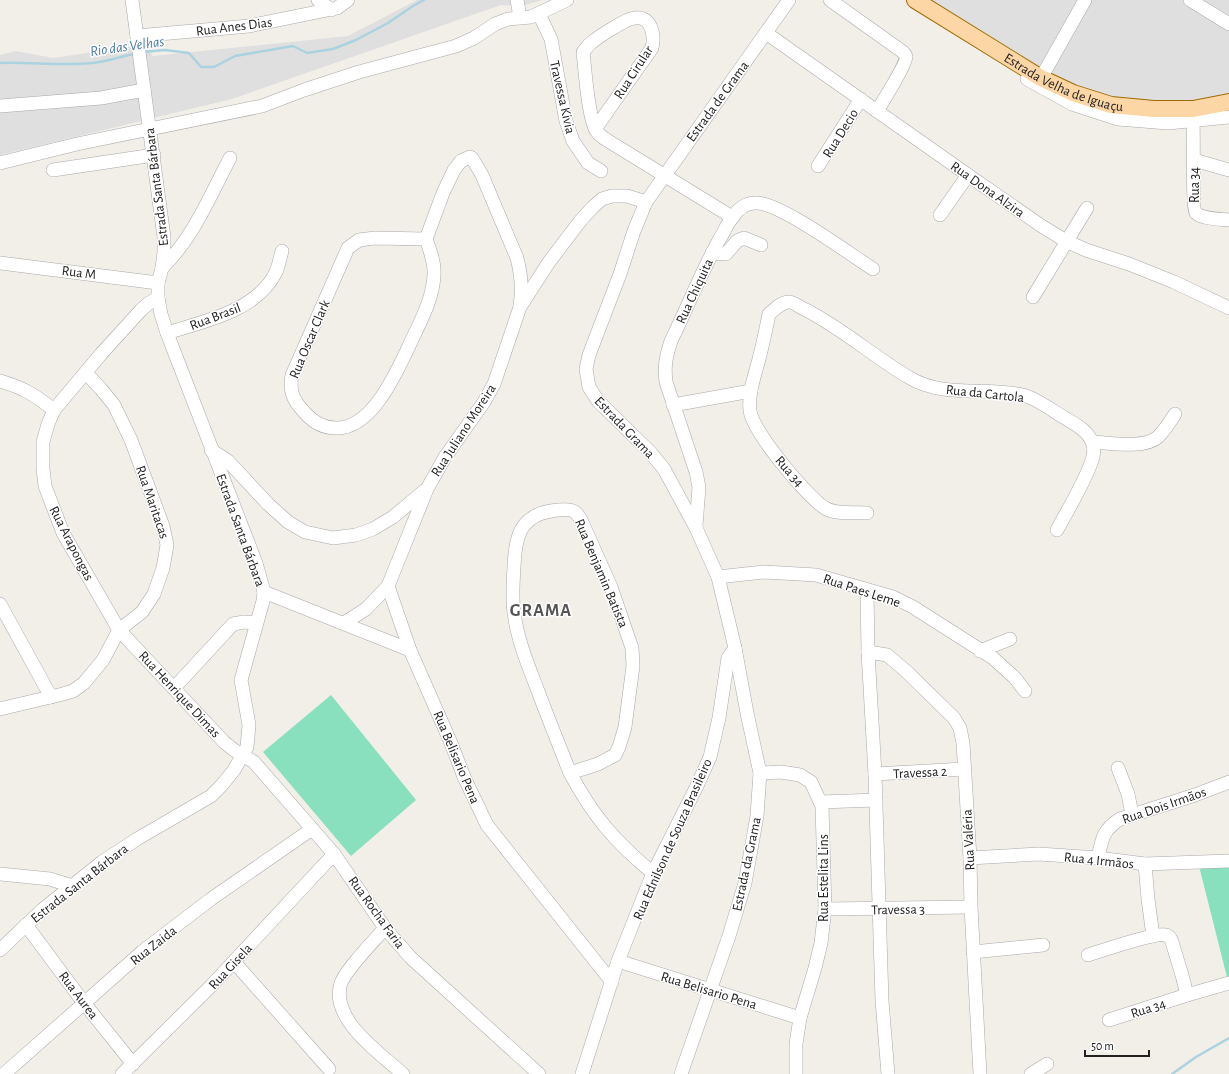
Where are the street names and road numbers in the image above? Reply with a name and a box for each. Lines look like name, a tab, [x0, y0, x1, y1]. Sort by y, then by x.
street label: Rua Anes Dias	[195, 15, 273, 39]
street label: Rua Cirular	[612, 43, 656, 102]
street label: Estrada Velha de Iguaçu	[1001, 51, 1124, 114]
street label: Estrada de Grama	[684, 58, 752, 144]
street label: Travessa Kivia	[547, 59, 577, 136]
street label: Rua Decio	[820, 107, 861, 160]
street label: Estrada Santa Bárbara	[143, 126, 171, 247]
street label: Rua Dona Alzira	[948, 159, 1027, 221]
street label: Rua 34	[1188, 167, 1202, 203]
street label: Rua Chiquita	[674, 256, 716, 326]
street label: Rua M	[61, 264, 97, 282]
street label: Rua Oscar Clark	[287, 297, 333, 381]
street label: Rua Brasil	[188, 301, 243, 333]
street label: Rua Juliano Moreira	[429, 381, 499, 479]
street label: Rua da Cartola	[945, 383, 1025, 405]
street label: Estrada Grama	[592, 394, 657, 462]
street label: Rua 34	[772, 454, 806, 490]
street label: Rua Maritacas	[133, 464, 171, 541]
street label: Estrada Santa Bárbara	[213, 472, 267, 589]
street label: Rua Arapongas	[46, 504, 96, 583]
street label: Rua Benjamin Batista	[572, 517, 631, 630]
street label: Rua Paes Leme	[821, 572, 902, 610]
street label: Rua Henrique Dimas	[136, 649, 223, 741]
street label: Rua Belisario Pena	[430, 709, 482, 806]
street label: Rua Ednilson de Souza Brasileiro	[631, 757, 715, 922]
street label: Travessa 2	[893, 765, 948, 781]
street label: Rua Dois Irmãos	[1120, 785, 1208, 827]
street label: Rua Valéria	[960, 808, 978, 871]
street label: Estrada da Grama	[730, 815, 764, 913]
street label: Rua Estelita Lins	[817, 834, 831, 922]
street label: Estrada Santa Bárbara	[28, 841, 131, 926]
street label: Rua 4 Irmãos	[1063, 850, 1135, 872]
street label: Rua Rocha Faria	[345, 874, 407, 952]
street label: Travessa 3	[871, 903, 925, 917]
street label: Rua Zaida	[128, 923, 180, 968]
street label: Rua Gisela	[206, 941, 256, 992]
street label: Rua Aurea	[56, 969, 101, 1022]
street label: Rua Belisario Pena	[659, 970, 759, 1012]
street label: Rua 34	[1129, 997, 1168, 1021]

